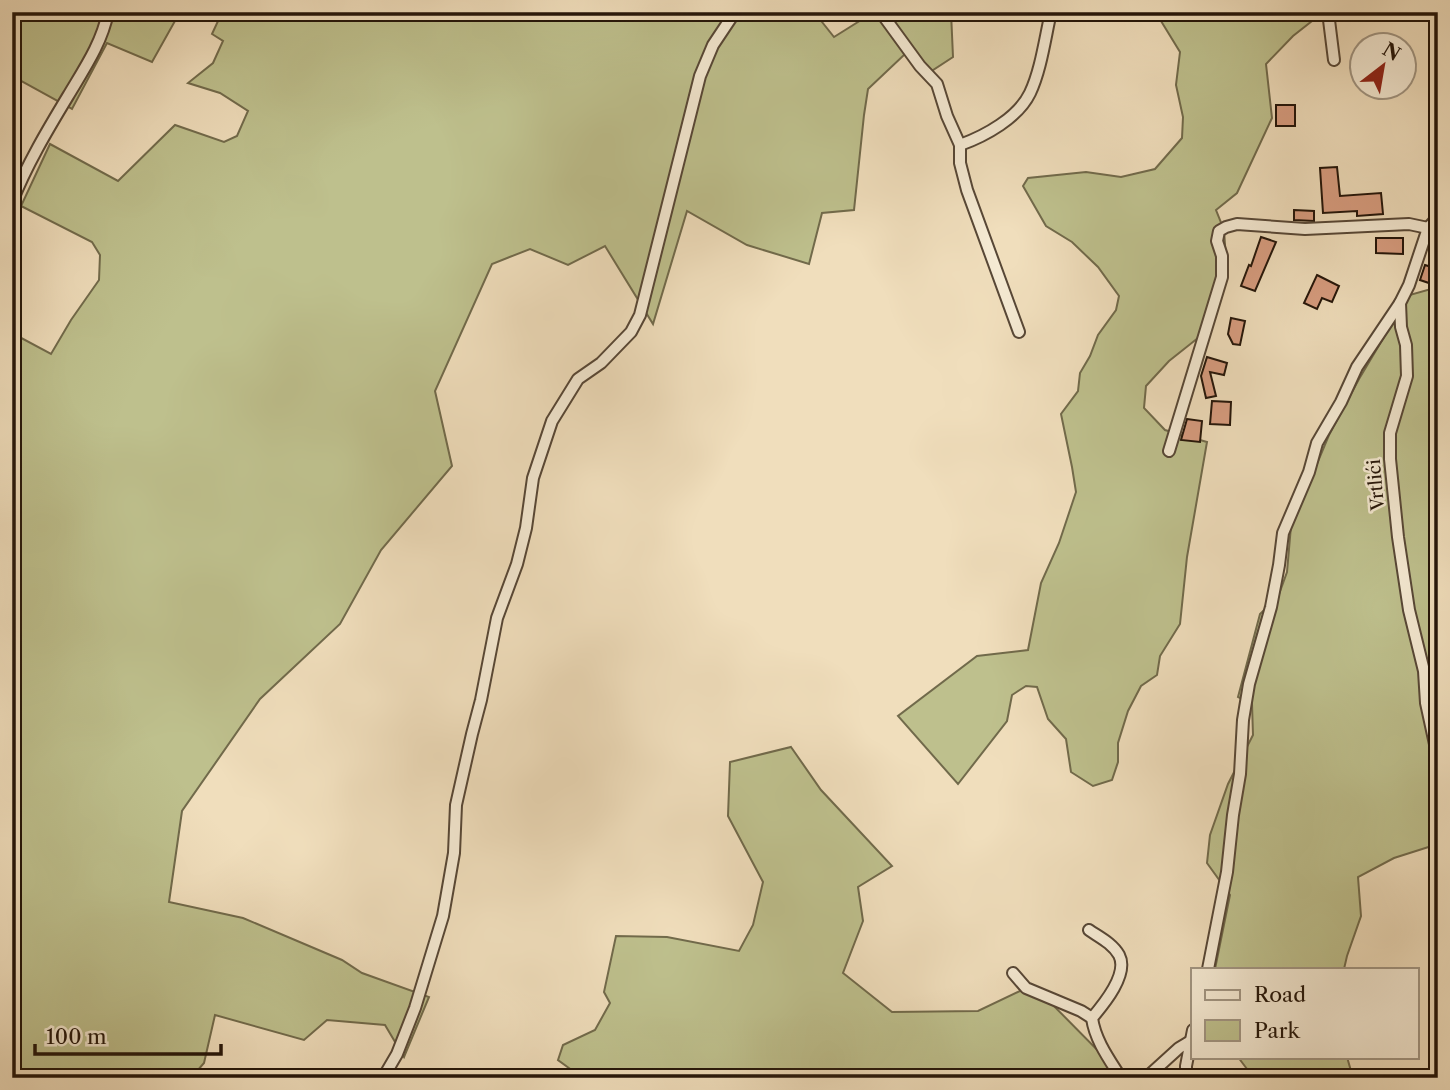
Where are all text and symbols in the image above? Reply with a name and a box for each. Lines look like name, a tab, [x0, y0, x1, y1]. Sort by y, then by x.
north arrow	[1348, 32, 1418, 102]
text: N	[1378, 38, 1404, 66]
street label: Vrtlići	[1363, 458, 1389, 513]
legend	[1191, 968, 1418, 1058]
text: Road	[1254, 982, 1306, 1007]
scale bar	[35, 1013, 220, 1057]
text: Park	[1254, 1018, 1300, 1043]
text: 100 m	[46, 1024, 107, 1049]

